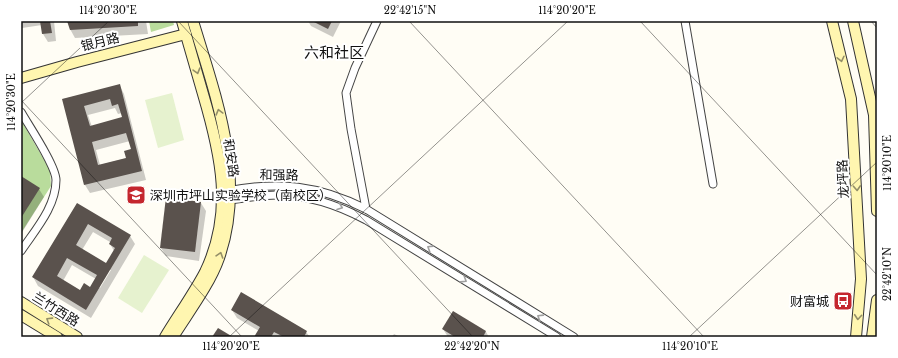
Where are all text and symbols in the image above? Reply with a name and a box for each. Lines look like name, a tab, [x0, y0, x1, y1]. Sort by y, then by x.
text: 114°20'30"E	[79, 4, 137, 17]
text: 22°42'15"N	[384, 4, 436, 17]
text: 114°20'20"E	[538, 4, 596, 17]
street label: 银月路	[79, 29, 121, 55]
district label: 六和社区	[304, 43, 364, 62]
one-way arrow	[837, 56, 845, 62]
one-way arrow	[192, 68, 200, 74]
text: 114°20'30"E	[5, 73, 18, 131]
one-way arrow	[215, 109, 224, 116]
text: 114°20'10"E	[881, 135, 894, 191]
street label: 和安路	[220, 137, 242, 179]
street label: 龙坪路	[833, 159, 853, 199]
street label: 和强路	[259, 166, 299, 184]
school or university icon: 深圳市坪山实验学校（南校区）	[125, 184, 147, 206]
one-way arrow	[852, 185, 861, 191]
place label: 深圳市坪山实验学校（南校区）	[150, 187, 332, 204]
one-way arrow	[337, 203, 344, 211]
one-way arrow	[427, 246, 434, 253]
text: 22°42'10"N	[881, 247, 894, 301]
one-way arrow	[215, 251, 224, 258]
one-way arrow	[460, 275, 467, 283]
street label: 兰竹西路	[29, 288, 83, 330]
bus stop icon: 财富城	[832, 290, 854, 312]
place label: 财富城	[790, 293, 829, 310]
one-way arrow	[537, 314, 544, 321]
one-way arrow	[853, 314, 862, 320]
one-way arrow	[46, 317, 53, 324]
text: 114°20'20"E	[202, 340, 260, 353]
text: 22°42'20"N	[444, 340, 500, 353]
text: 114°20'10"E	[662, 340, 718, 353]

